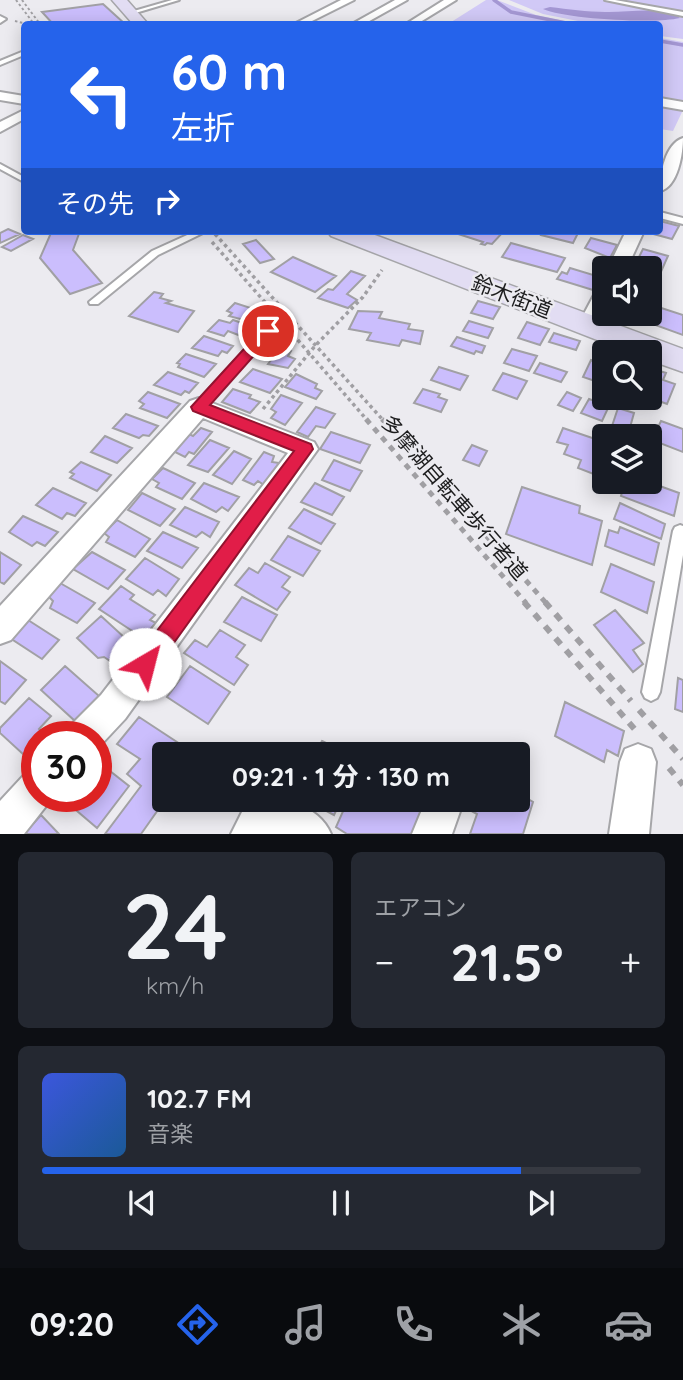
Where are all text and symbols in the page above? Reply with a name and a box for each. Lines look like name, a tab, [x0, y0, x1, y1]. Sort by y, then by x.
text: 60 m	[171, 41, 287, 102]
icon: left	[56, 49, 147, 140]
text: 左折	[171, 107, 235, 147]
icon: right	[148, 182, 186, 220]
text: その先	[56, 187, 134, 220]
map controls	[592, 256, 662, 494]
button: sound	[592, 256, 662, 326]
street label: 鈴木街道	[468, 269, 556, 323]
pin	[238, 301, 298, 361]
icon: arrive	[249, 312, 287, 350]
button: search	[592, 340, 662, 410]
street label: 多摩湖自転車歩行者道	[376, 409, 534, 585]
button: layers	[592, 424, 662, 494]
position arrow	[108, 627, 182, 701]
speed limit sign: 30	[21, 721, 112, 812]
text: 09:21 · 1 分 · 130 m	[232, 760, 450, 793]
text: 24	[123, 868, 228, 982]
text: エアコン	[375, 893, 467, 922]
text: 21.5°	[450, 929, 563, 994]
text: −	[375, 938, 394, 986]
text: +	[620, 938, 641, 986]
text: km/h	[146, 971, 204, 1000]
text: 102.7 FM	[147, 1082, 252, 1115]
text: 音楽	[147, 1119, 193, 1148]
icon: previous	[123, 1184, 161, 1222]
icon: pause	[322, 1184, 360, 1222]
icon: next	[522, 1184, 560, 1222]
icon: directions	[173, 1300, 222, 1349]
icon: music	[281, 1300, 330, 1349]
icon: phone	[389, 1300, 438, 1349]
icon: climate	[497, 1300, 546, 1349]
icon: car	[604, 1300, 653, 1349]
text: 09:20	[29, 1304, 114, 1344]

